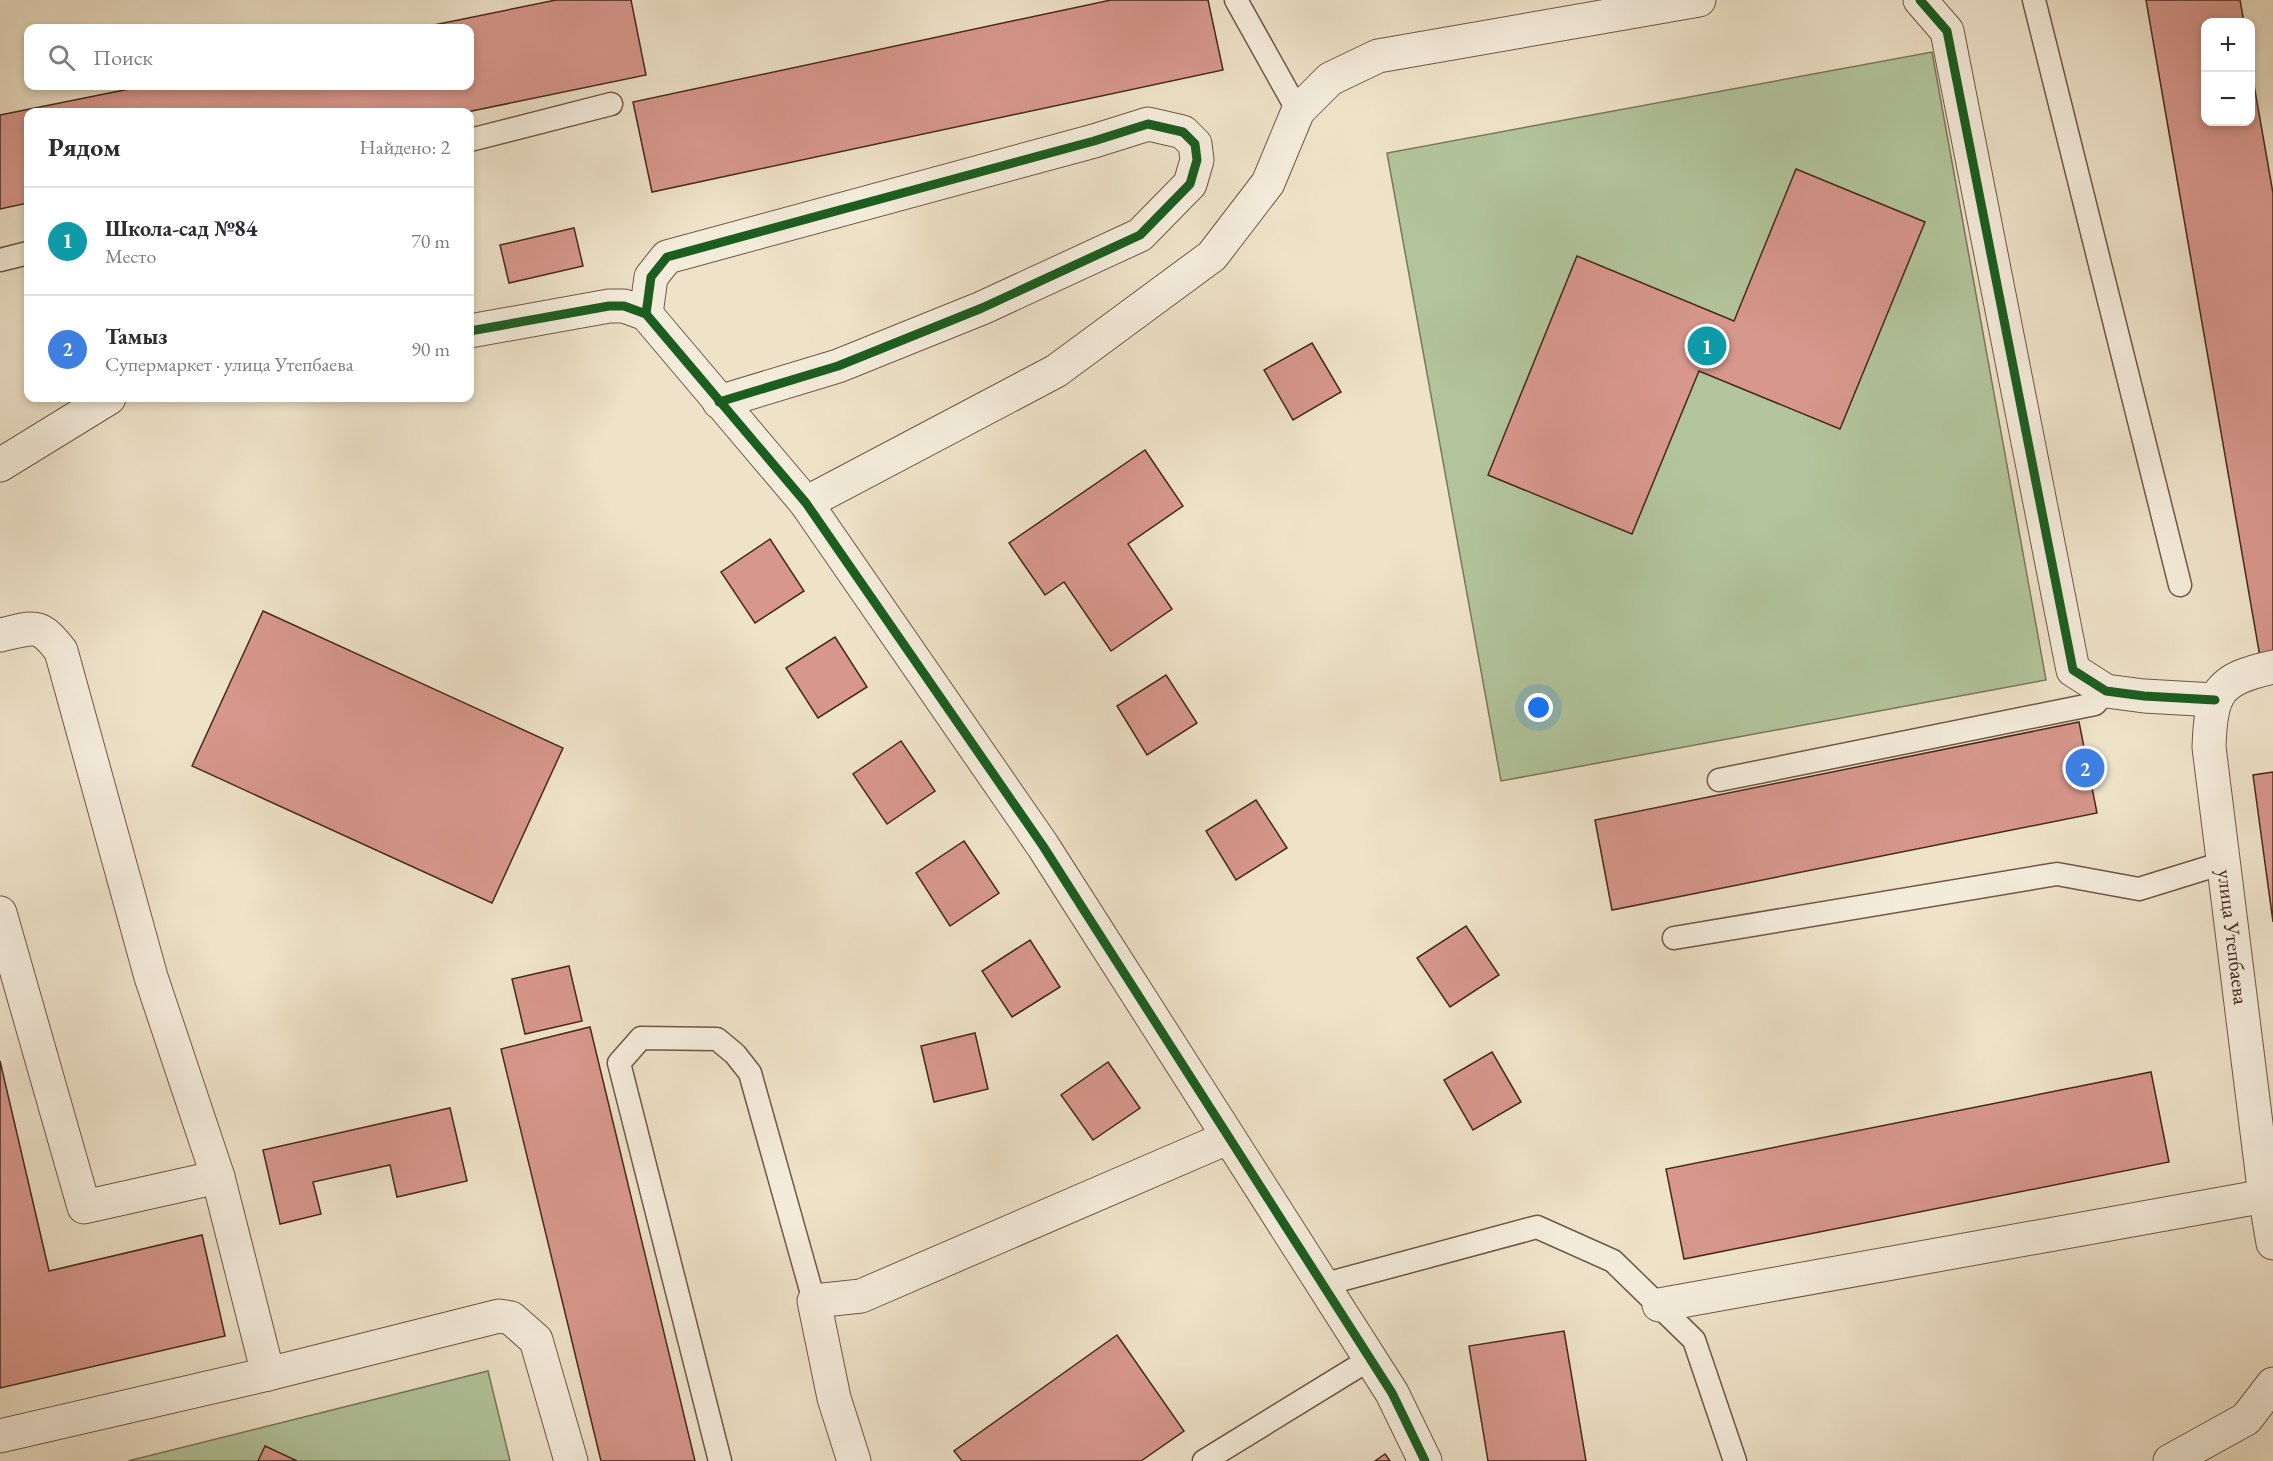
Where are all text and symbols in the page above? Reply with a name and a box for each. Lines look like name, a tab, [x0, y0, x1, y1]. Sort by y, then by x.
map controls	[2201, 18, 2255, 126]
button: +	[2201, 18, 2255, 72]
search box	[24, 24, 474, 90]
icon: search	[45, 41, 78, 74]
text: Поиск	[93, 43, 153, 72]
button: −	[2201, 72, 2255, 126]
text: Рядом	[48, 130, 121, 164]
text: Найдено: 2	[359, 134, 450, 160]
text: Школа-сад №84	[105, 214, 257, 243]
text: 1	[62, 228, 73, 254]
text: 70 m	[411, 228, 450, 254]
text: Место	[105, 243, 156, 269]
text: Тамыз	[105, 322, 168, 351]
pin: 1	[1688, 324, 1726, 368]
text: 2	[62, 336, 73, 362]
text: 90 m	[411, 336, 450, 362]
text: Супермаркет · улица Утепбаева	[105, 351, 354, 377]
your location	[1524, 693, 1553, 722]
pin: 2	[2066, 746, 2104, 790]
street label: улица Утепбаева	[2212, 868, 2255, 1007]

